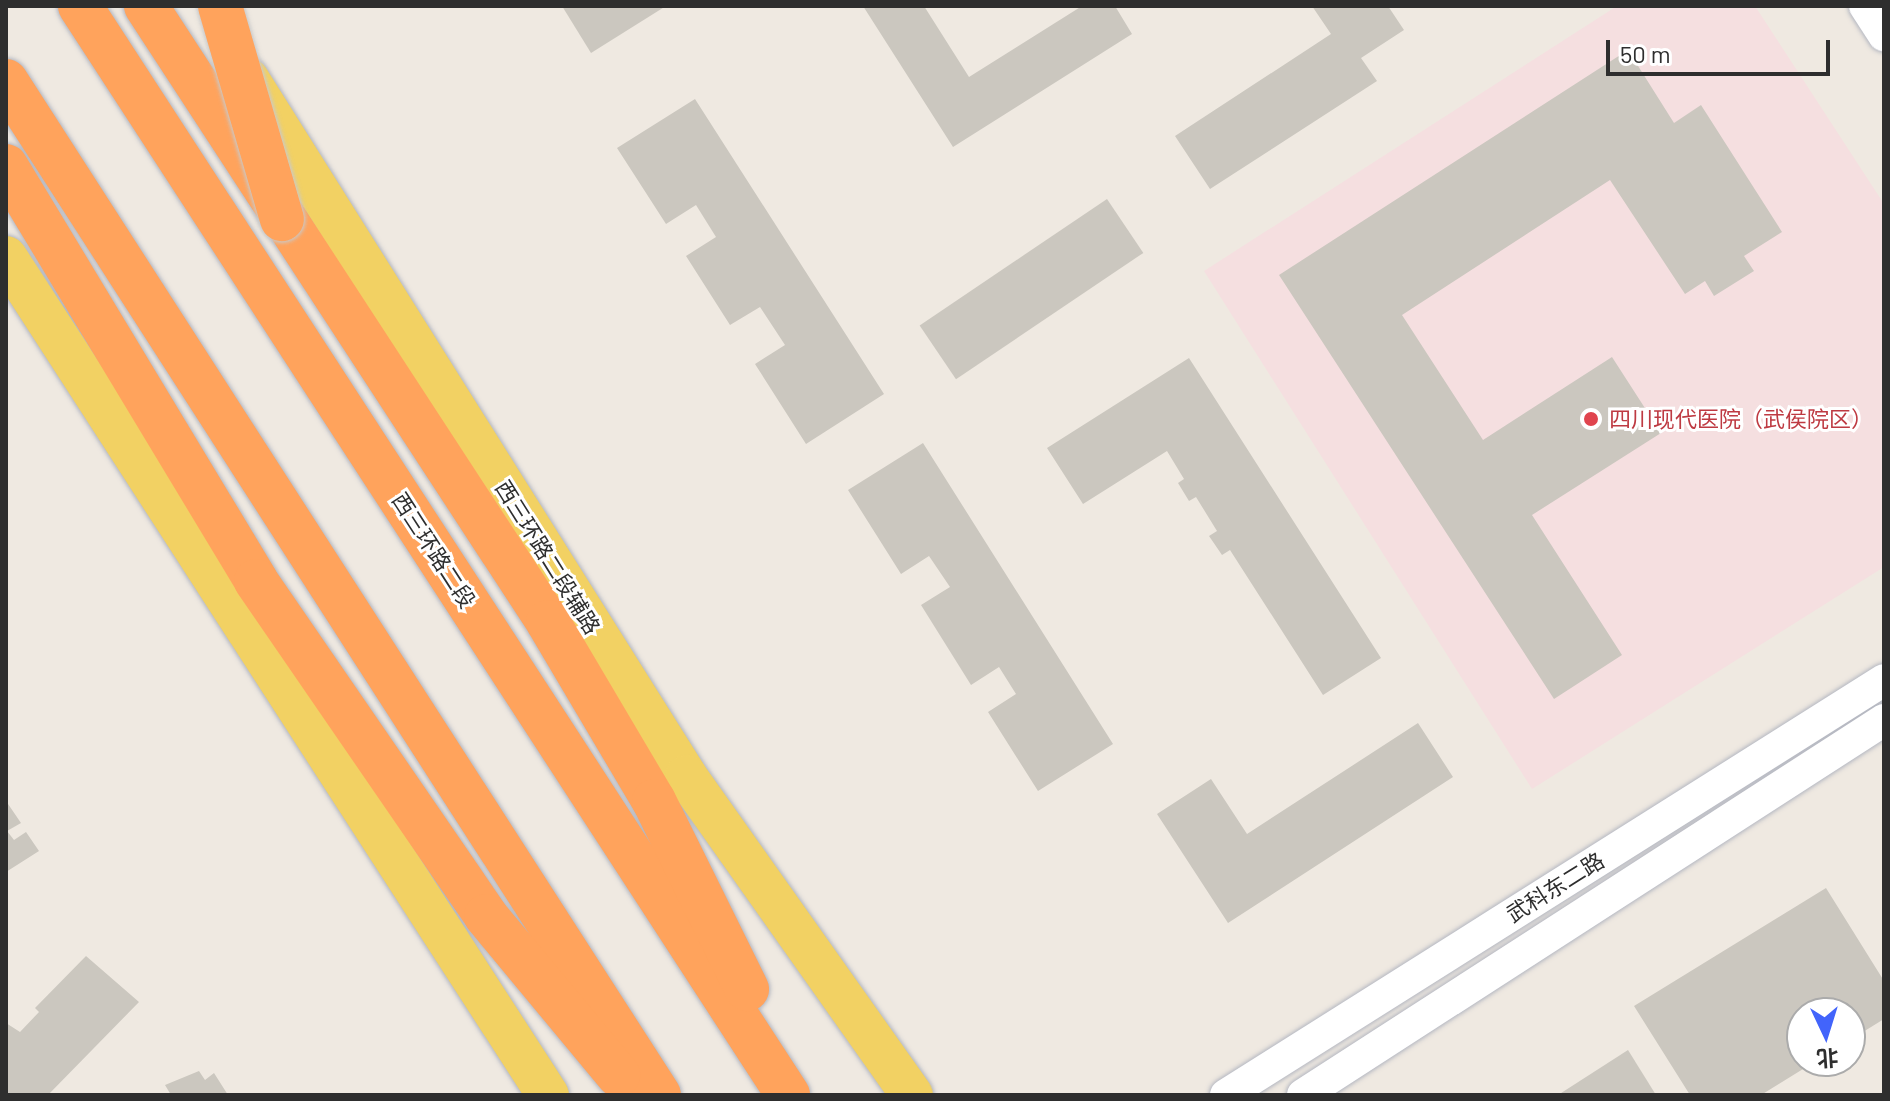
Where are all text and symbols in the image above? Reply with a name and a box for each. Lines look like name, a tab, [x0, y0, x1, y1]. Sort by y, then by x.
scale bar	[1610, 24, 1834, 74]
text: 50 m	[1620, 39, 1671, 68]
place label: 四川现代医院（武侯院区）	[1609, 406, 1873, 432]
marker: 四川现代医院（武侯院区）	[1580, 408, 1602, 430]
street label: 西三环路二段辅路	[490, 475, 606, 639]
street label: 西三环路二段	[387, 487, 481, 613]
street label: 武科东二路	[1501, 847, 1609, 927]
north arrow	[1786, 997, 1866, 1077]
text: 北	[1816, 1045, 1839, 1073]

